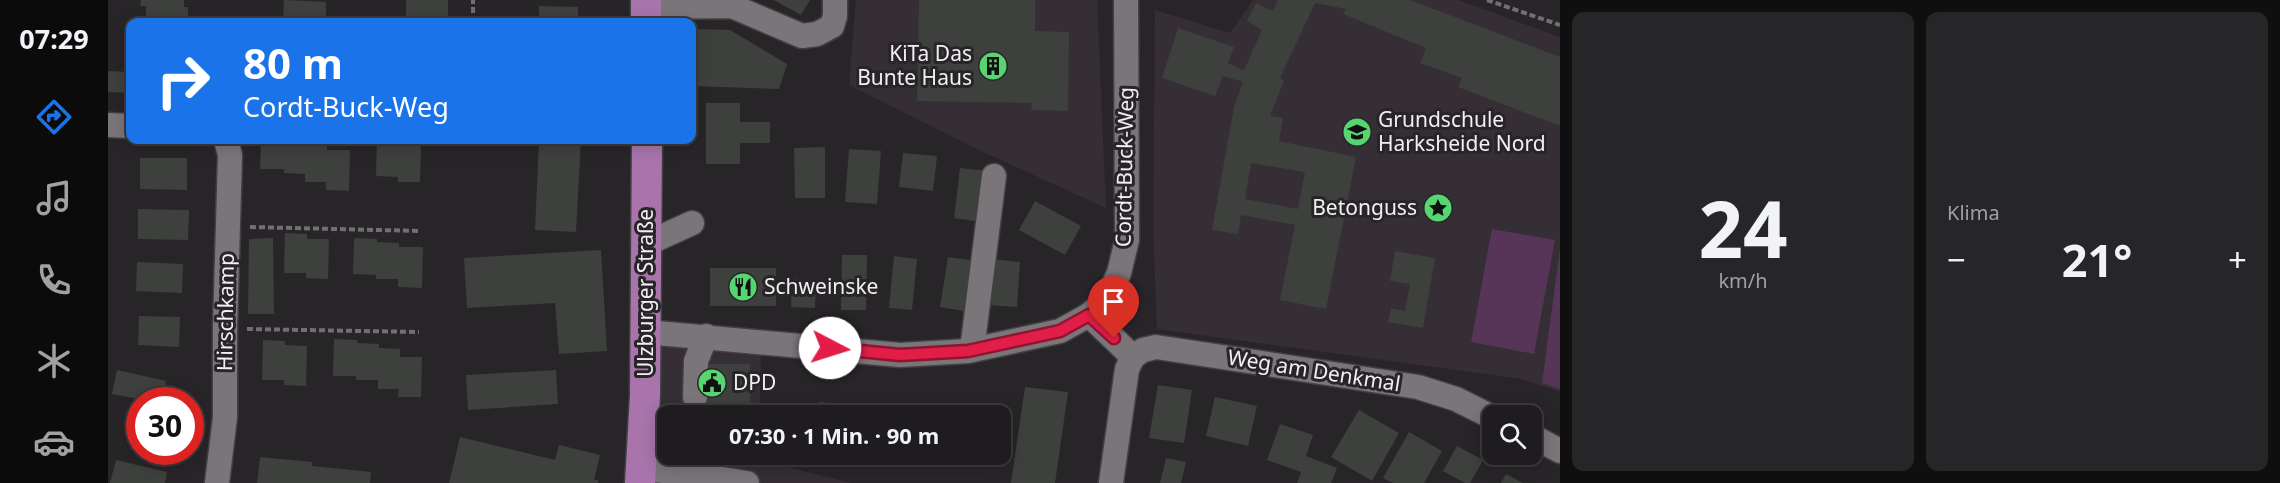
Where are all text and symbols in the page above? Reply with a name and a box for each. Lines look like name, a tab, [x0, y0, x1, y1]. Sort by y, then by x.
text: 07:29	[19, 20, 89, 57]
text: 80 m	[243, 34, 343, 91]
place label: KiTa Das Bunte Haus	[857, 39, 972, 91]
icon: right	[144, 42, 222, 120]
building icon: KiTa Das Bunte Haus	[977, 50, 1009, 82]
street label: Cordt-Buck-Weg	[1109, 87, 1139, 247]
text: Cordt-Buck-Weg	[243, 88, 449, 125]
icon: directions	[33, 96, 75, 138]
place label: Grundschule Harksheide Nord	[1378, 105, 1546, 157]
school or university icon: Grundschule Harksheide Nord	[1341, 116, 1373, 148]
text: 24	[1698, 175, 1788, 281]
icon: music	[33, 177, 75, 219]
place icon: Betonguss	[1422, 192, 1454, 224]
place label: Betonguss	[1312, 193, 1417, 221]
text: Klima	[1947, 199, 2000, 226]
street label: Ulzburger Straße	[631, 209, 659, 377]
text: 21°	[2062, 229, 2132, 290]
text: −	[1947, 237, 1966, 282]
text: +	[2228, 237, 2247, 282]
street label: Hirschkamp	[210, 253, 240, 371]
icon: phone	[33, 259, 75, 301]
text: km/h	[1718, 267, 1768, 294]
restaurant icon: Schweinske	[727, 271, 759, 303]
place label: Schweinske	[764, 272, 878, 300]
pin	[1088, 276, 1139, 338]
icon: arrive	[1097, 285, 1130, 318]
position arrow	[798, 316, 862, 380]
icon: climate	[33, 340, 75, 382]
street label: Weg am Denkmal	[1226, 343, 1402, 397]
public building icon: DPD	[696, 367, 728, 399]
place label: DPD	[733, 368, 776, 396]
speed limit sign: 30	[126, 387, 204, 465]
map controls	[1482, 405, 1542, 465]
button: search	[1482, 405, 1542, 465]
text: 07:30 · 1 Min. · 90 m	[729, 420, 939, 450]
icon: car	[33, 421, 75, 463]

